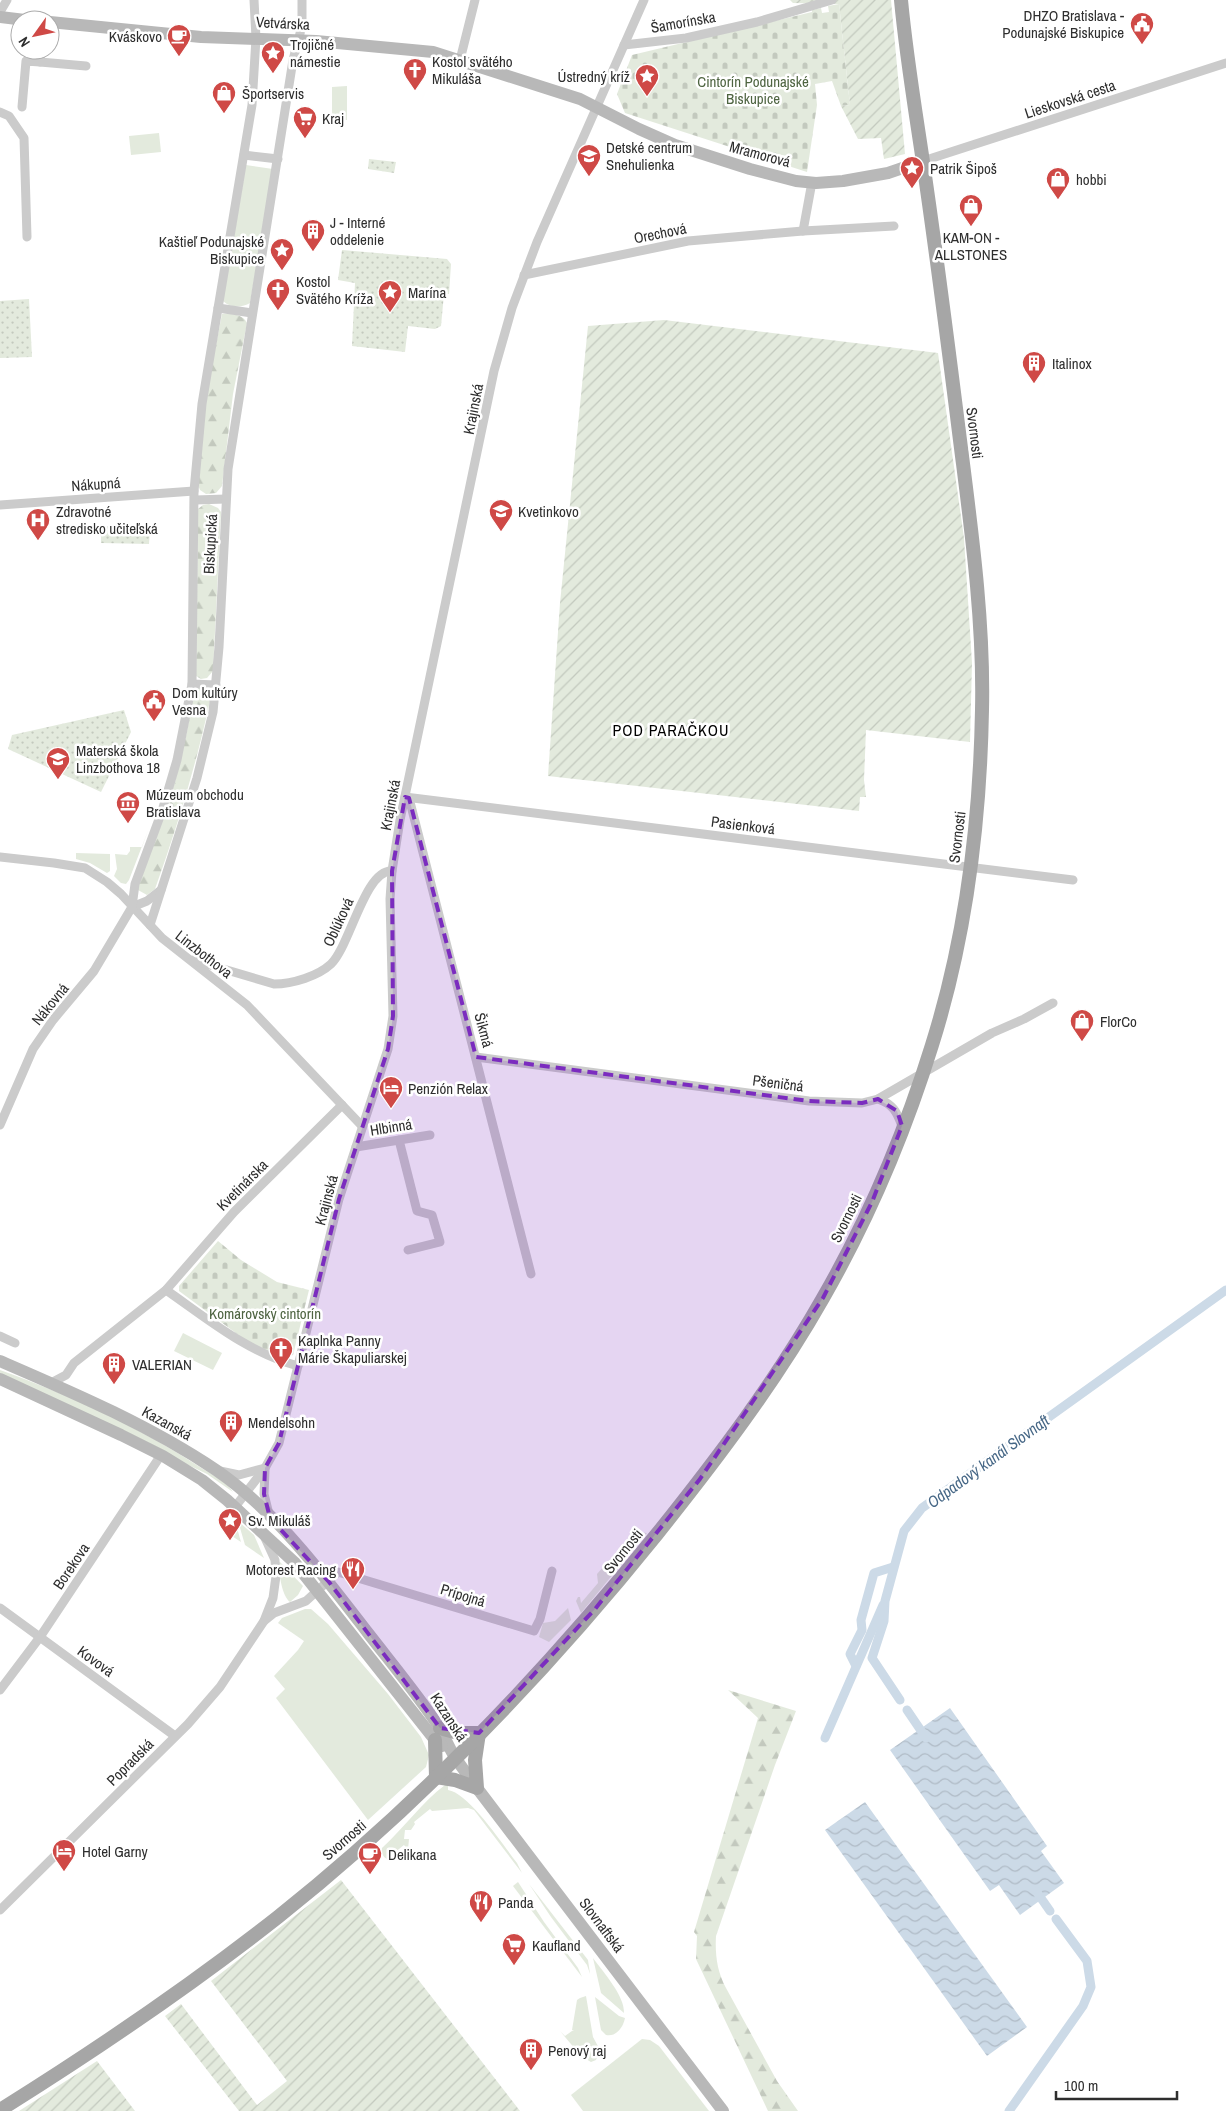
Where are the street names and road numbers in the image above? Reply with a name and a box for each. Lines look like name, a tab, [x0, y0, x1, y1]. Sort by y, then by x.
street label: Šamorínska	[649, 6, 717, 38]
street label: Vetvárska	[255, 11, 311, 35]
street label: Lieskovská cesta	[1022, 74, 1118, 124]
street label: Mramorová	[727, 136, 793, 172]
street label: Orechová	[632, 218, 688, 248]
street label: Krajinská	[458, 382, 488, 436]
street label: Svornosti	[961, 406, 989, 460]
street label: Nákupná	[71, 472, 121, 496]
street label: Biskupická	[198, 513, 222, 575]
street label: Krajinská	[375, 778, 405, 832]
street label: Svornosti	[943, 810, 971, 864]
street label: Pasienková	[710, 811, 776, 839]
street label: Oblúková	[318, 894, 359, 950]
street label: Linzbothova	[171, 925, 237, 983]
street label: Nákovná	[27, 978, 74, 1029]
street label: Šikmá	[469, 1010, 499, 1050]
street label: Pšeničná	[751, 1069, 805, 1097]
street label: Hlbinná	[368, 1113, 414, 1141]
street label: Kvetinárska	[212, 1154, 273, 1215]
street label: Krajinská	[309, 1172, 343, 1227]
street label: Svornosti	[825, 1190, 867, 1246]
street label: Kazanská	[138, 1401, 196, 1445]
street label: Svornosti	[598, 1524, 648, 1578]
street label: Borekova	[48, 1538, 94, 1593]
street label: Prípojná	[438, 1578, 488, 1612]
street label: Kovová	[73, 1640, 119, 1682]
street label: Kazanská	[425, 1689, 473, 1746]
street label: Popradská	[102, 1734, 158, 1790]
street label: Svornosti	[318, 1815, 370, 1865]
street label: Slovnaftská	[574, 1893, 630, 1957]

